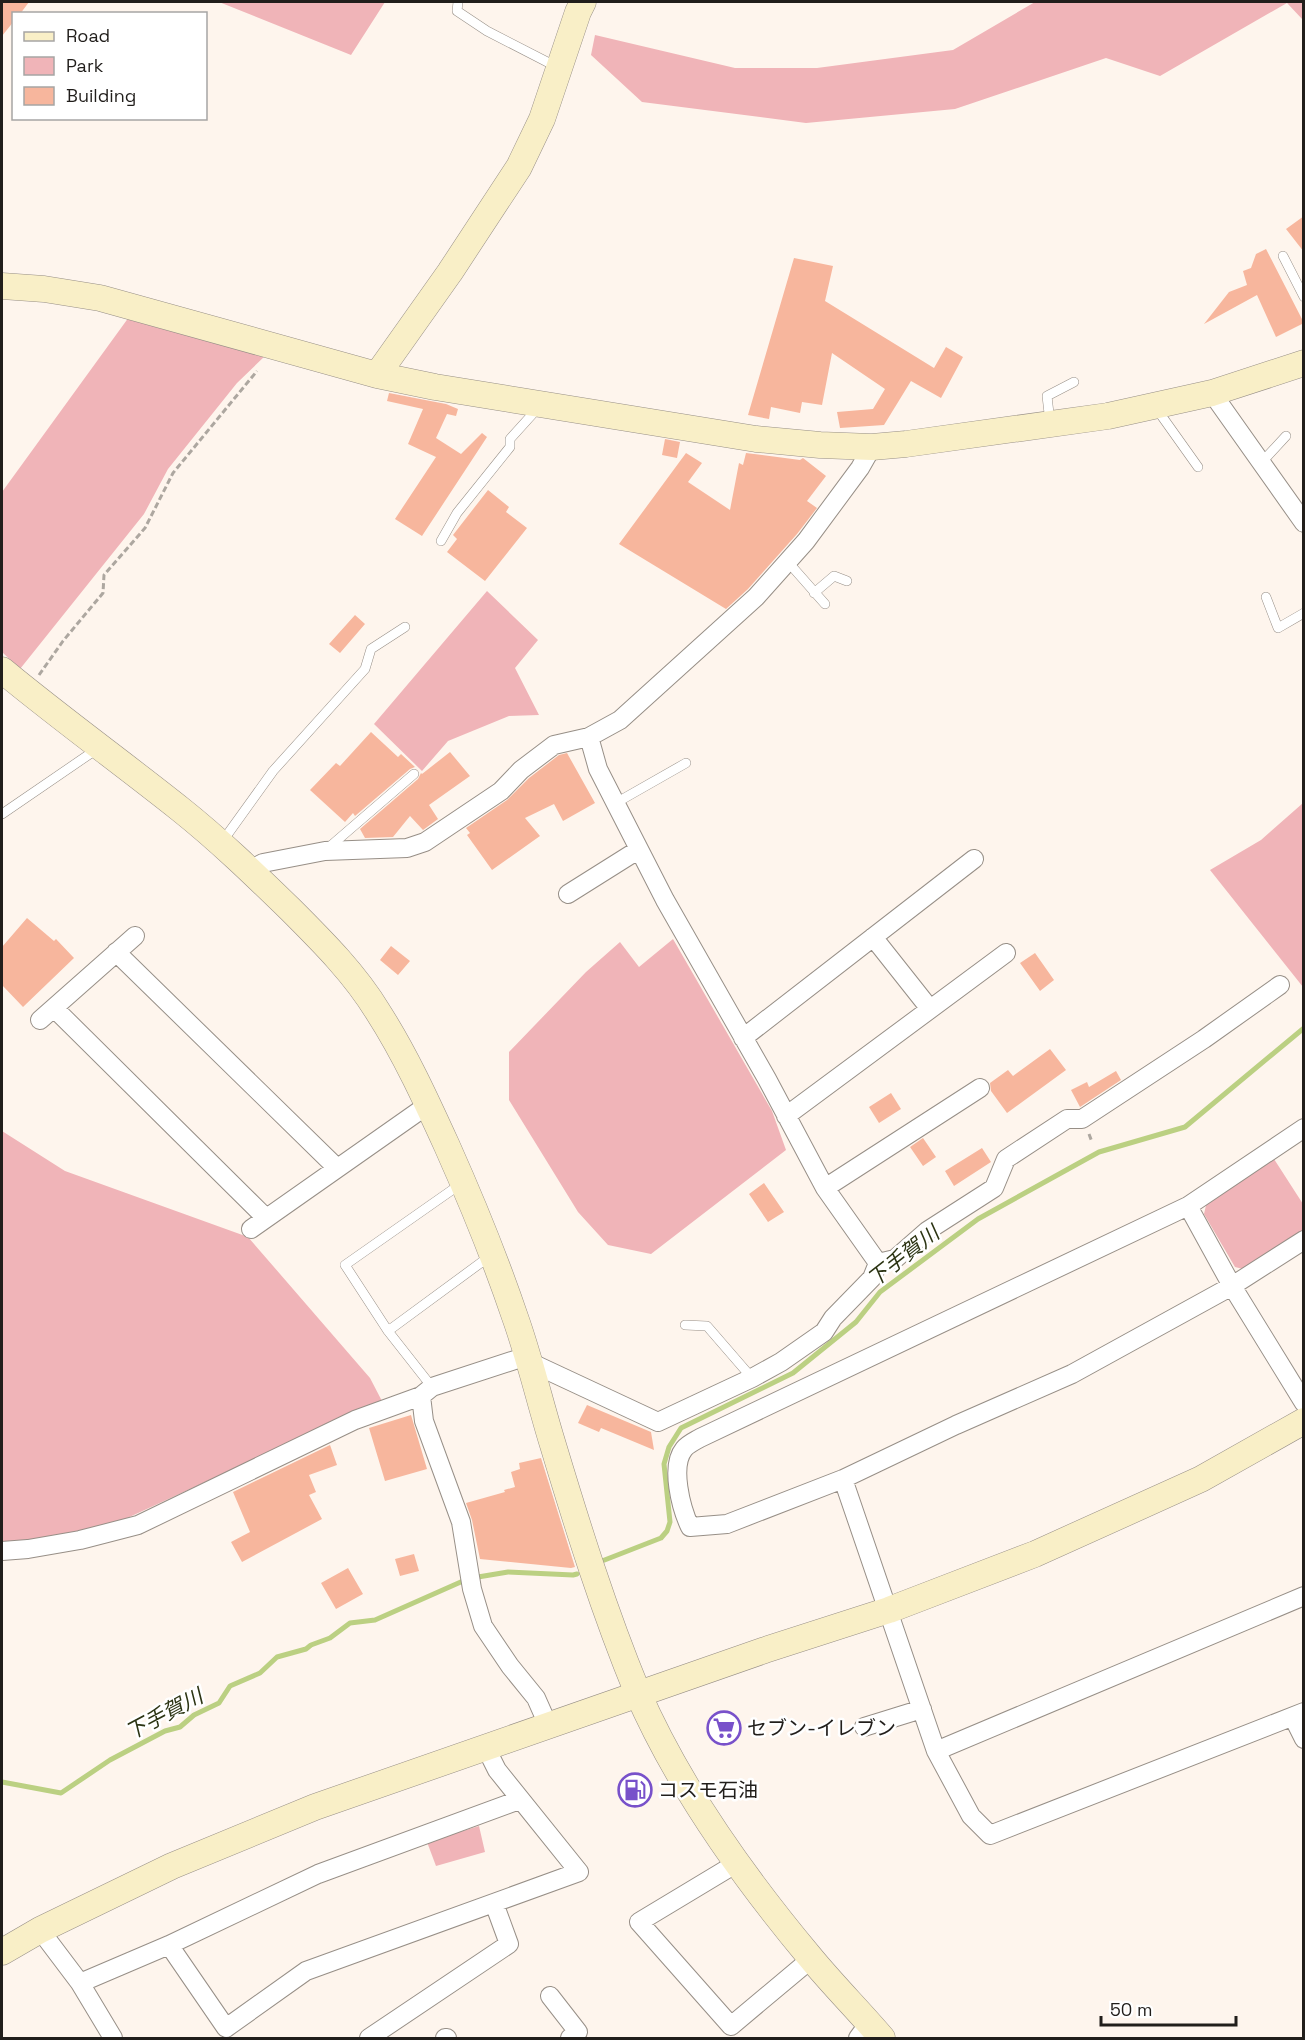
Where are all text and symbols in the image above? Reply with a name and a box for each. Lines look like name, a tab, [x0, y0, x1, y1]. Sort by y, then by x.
legend	[12, 12, 207, 120]
text: Road	[66, 24, 110, 47]
text: Park	[66, 54, 104, 77]
text: Building	[66, 84, 136, 107]
water label: 下手賀川	[862, 1218, 946, 1292]
water label: 下手賀川	[121, 1681, 209, 1746]
supermarket icon: セブン-イレブン	[706, 1710, 742, 1746]
place label: セブン-イレブン	[747, 1715, 896, 1741]
fuel station icon: コスモ石油	[617, 1772, 653, 1808]
place label: コスモ石油	[658, 1777, 758, 1803]
scale bar	[1101, 1989, 1236, 2027]
text: 50 m	[1110, 1998, 1152, 2021]

